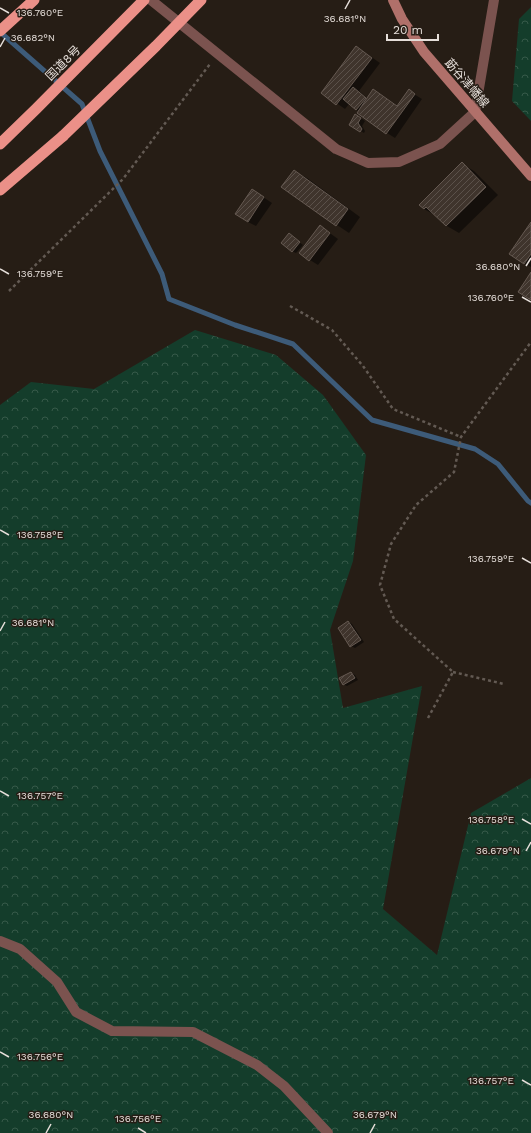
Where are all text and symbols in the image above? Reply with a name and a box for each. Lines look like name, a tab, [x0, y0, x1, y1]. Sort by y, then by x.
text: 136.760°E	[17, 7, 63, 18]
text: 36.681°N	[324, 13, 366, 24]
scale bar	[387, 16, 438, 42]
text: 20 m	[393, 23, 423, 37]
text: 36.682°N	[11, 32, 55, 43]
street label: 国道8号	[43, 43, 83, 83]
street label: 莇谷津幡線	[442, 56, 492, 110]
text: 36.680°N	[476, 261, 520, 272]
text: 136.759°E	[17, 268, 63, 279]
text: 136.760°E	[468, 292, 514, 303]
text: 136.758°E	[17, 529, 63, 540]
text: 136.759°E	[468, 553, 514, 564]
text: 36.681°N	[12, 617, 54, 628]
text: 136.757°E	[17, 790, 63, 801]
text: 136.758°E	[468, 814, 514, 825]
text: 36.679°N	[476, 845, 520, 856]
text: 136.756°E	[17, 1051, 63, 1062]
text: 136.757°E	[468, 1075, 514, 1086]
text: 36.680°N	[29, 1109, 73, 1120]
text: 36.679°N	[353, 1109, 397, 1120]
text: 136.756°E	[115, 1113, 161, 1124]

